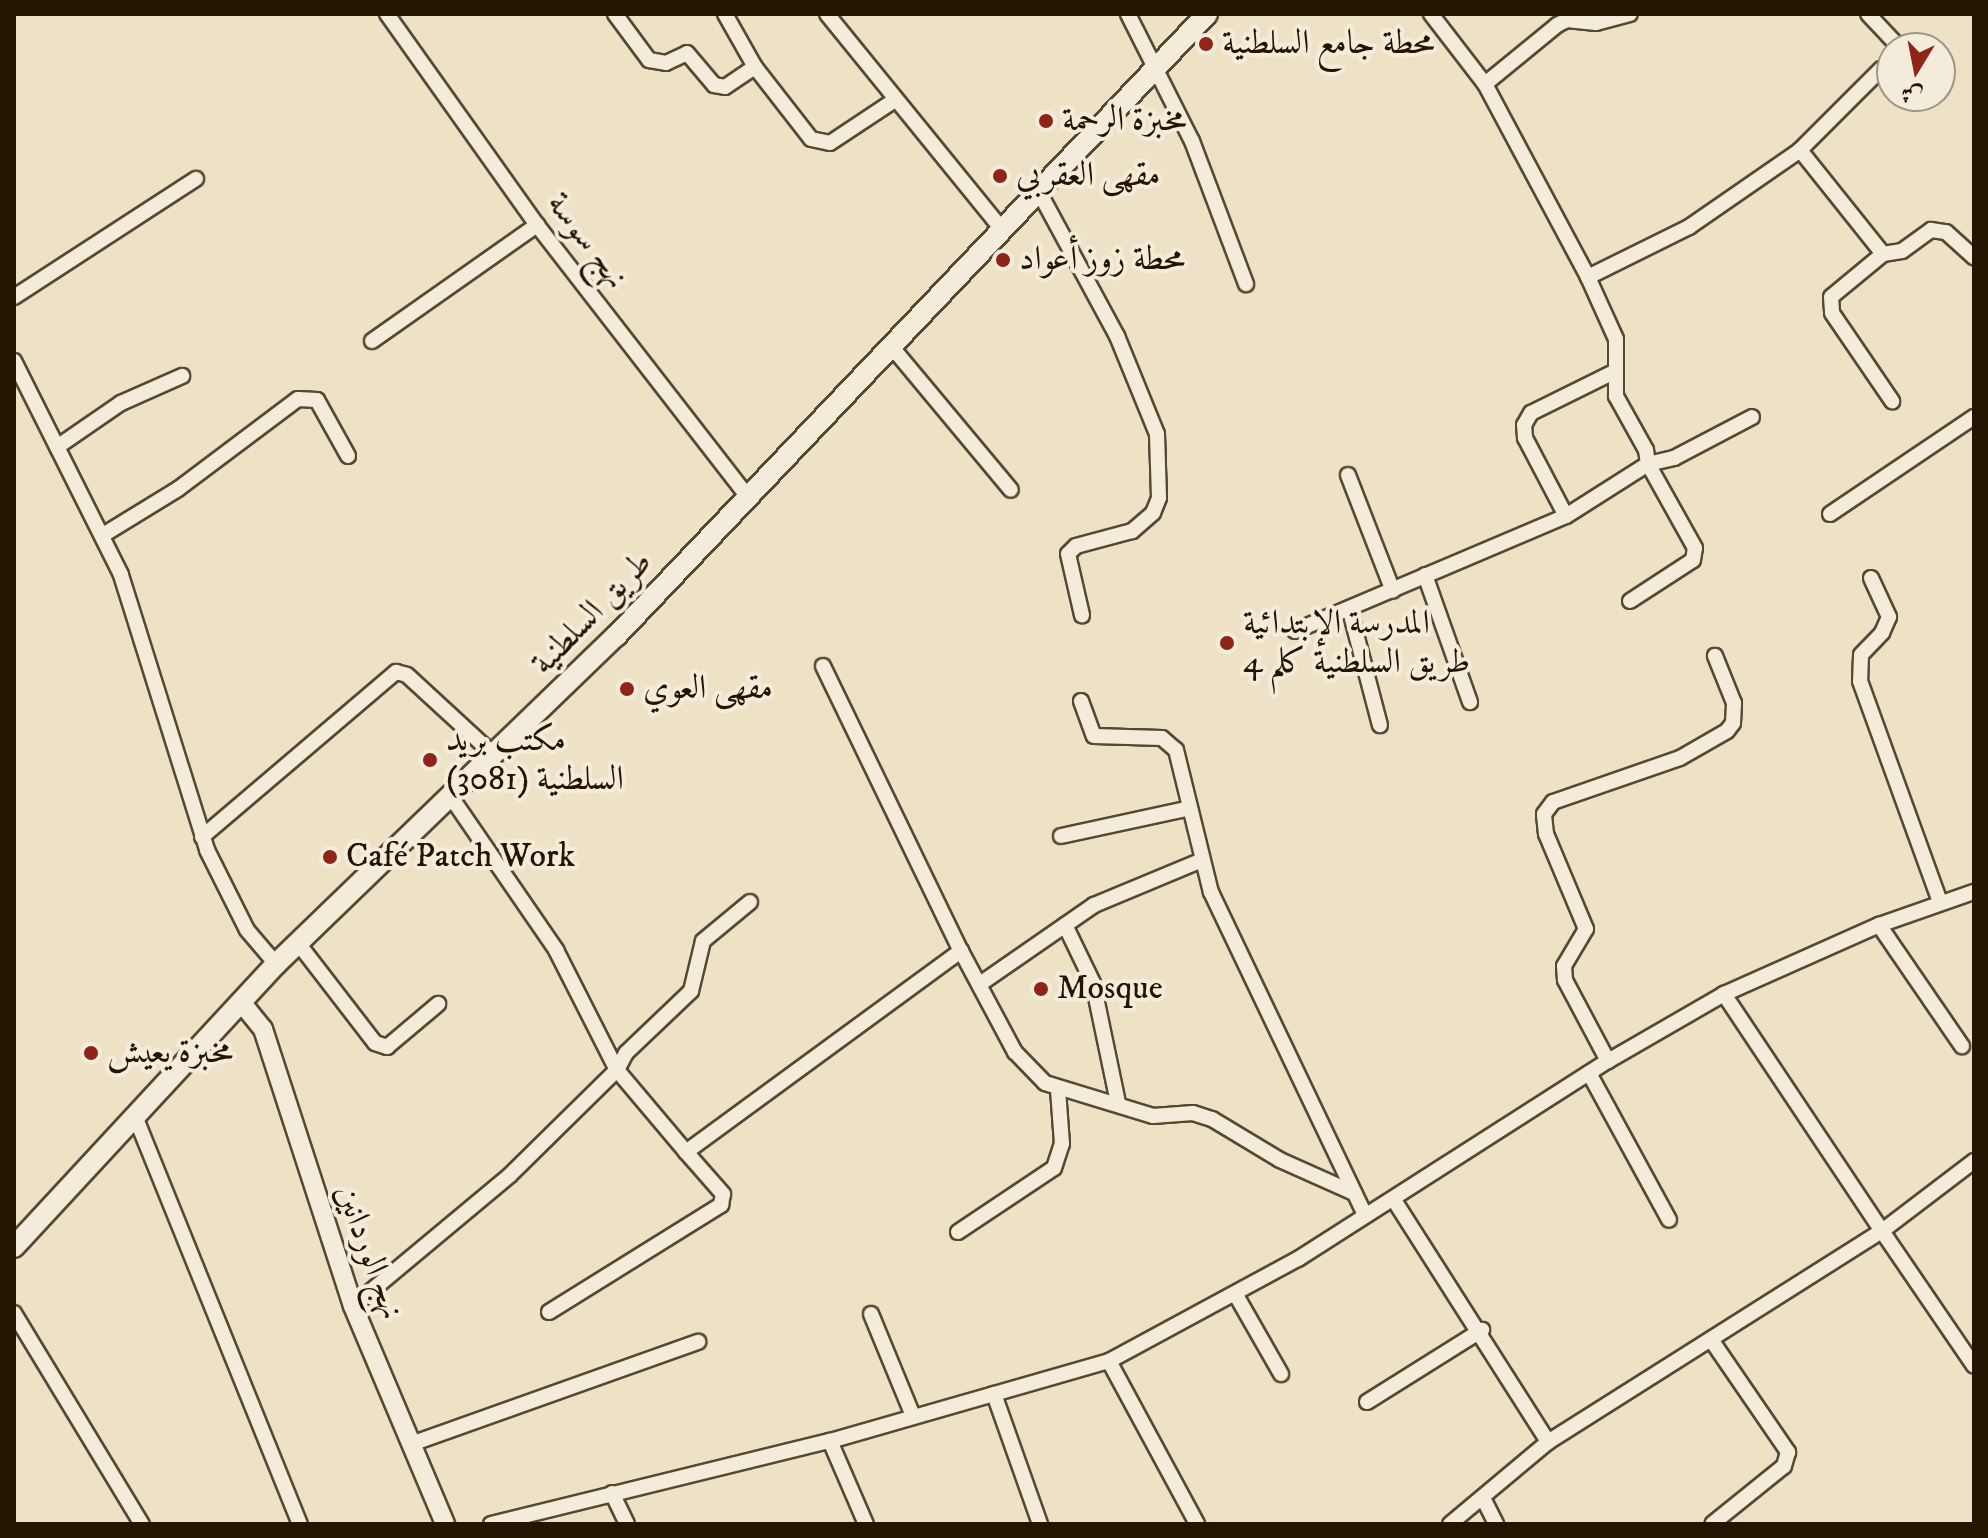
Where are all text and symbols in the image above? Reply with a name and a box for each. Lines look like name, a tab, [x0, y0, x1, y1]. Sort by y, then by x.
place label: محطة جامع السلطنية	[1222, 24, 1435, 64]
north arrow	[1876, 32, 1956, 112]
marker: محطة جامع السلطنية	[1197, 35, 1215, 53]
text: ش	[1899, 79, 1925, 109]
place label: مخبزة الرحمة	[1062, 101, 1187, 141]
marker: مخبزة الرحمة	[1037, 112, 1055, 130]
place label: مقهى العقربي	[1016, 156, 1161, 196]
marker: مقهى العقربي	[991, 167, 1009, 185]
street label: نهج سوسة	[538, 185, 636, 297]
place label: محطة زوز أعواد	[1019, 240, 1185, 280]
marker: محطة زوز أعواد	[994, 251, 1012, 269]
street label: طريق السلطنية	[523, 542, 661, 684]
place label: المدرسة الإبتدائية طريق السلطنية كلم 4	[1243, 603, 1470, 682]
marker: المدرسة الإبتدائية طريق السلطنية كلم 4	[1218, 634, 1236, 652]
place label: مقهى العوي	[643, 669, 773, 709]
marker: مقهى العوي	[618, 680, 636, 698]
place label: مكتب بريد السلطنية (3081)	[446, 720, 624, 800]
marker: مكتب بريد السلطنية (3081)	[421, 751, 439, 769]
place label: Café Patch Work	[346, 837, 575, 877]
marker: Café Patch Work	[321, 848, 339, 866]
place label: Mosque	[1057, 969, 1163, 1009]
marker: Mosque	[1032, 980, 1050, 998]
place label: مخبزة يعيش	[107, 1033, 233, 1073]
marker: مخبزة يعيش	[82, 1044, 100, 1062]
street label: نهج الوردانين	[326, 1179, 412, 1325]

